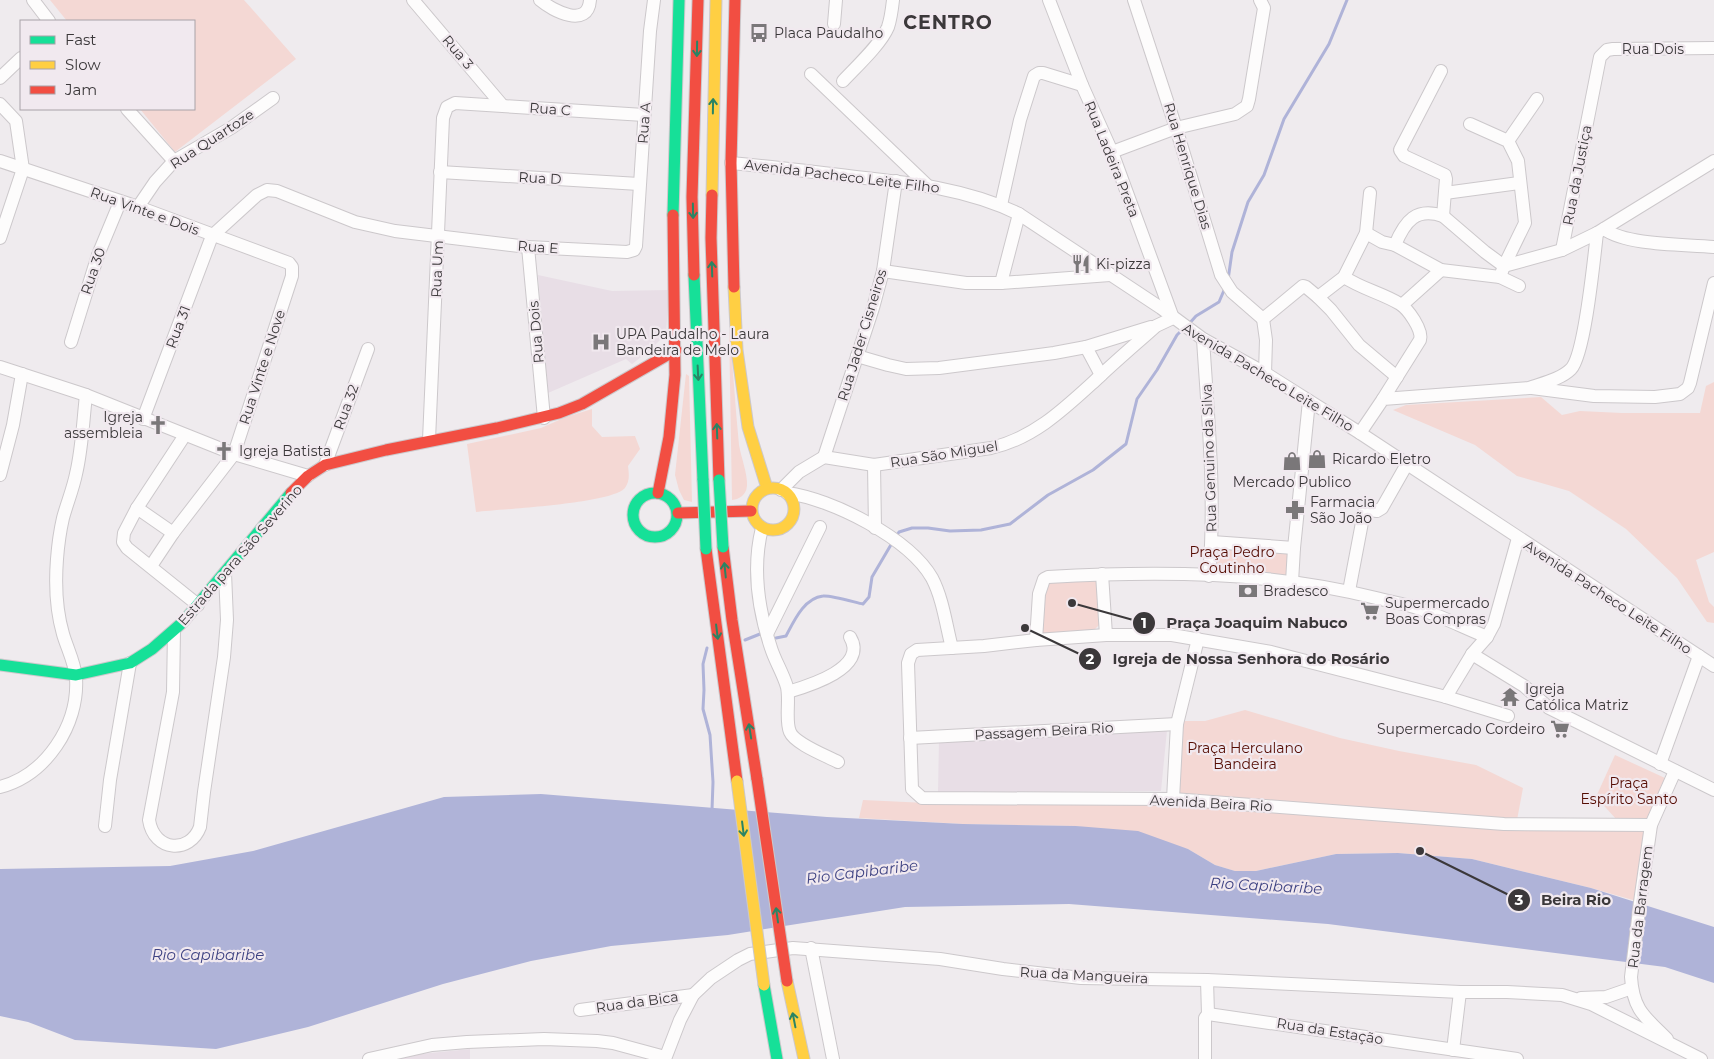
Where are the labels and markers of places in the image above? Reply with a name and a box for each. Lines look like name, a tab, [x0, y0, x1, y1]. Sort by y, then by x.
bus stop icon: Placa Paudalho	[748, 22, 770, 44]
place label: Placa Paudalho	[774, 24, 883, 42]
restaurant icon: Ki-pizza	[1070, 253, 1092, 275]
place label: Ki-pizza	[1096, 255, 1151, 273]
place label: UPA Paudalho - Laura Bandeira de Melo	[616, 325, 769, 359]
hospital icon: UPA Paudalho - Laura Bandeira de Melo	[590, 331, 612, 353]
place label: Igreja assembleia	[64, 408, 143, 442]
church icon: Igreja assembleia	[147, 414, 169, 436]
church icon: Igreja Batista	[213, 440, 235, 462]
place label: Igreja Batista	[239, 442, 331, 460]
shop icon: Ricardo Eletro	[1306, 448, 1328, 470]
shop icon: Mercado Publico	[1281, 450, 1303, 472]
place label: Ricardo Eletro	[1332, 450, 1431, 468]
place label: Mercado Publico	[1233, 473, 1351, 491]
place label: Farmacia São João	[1310, 493, 1375, 527]
pharmacy icon: Farmacia São João	[1284, 499, 1306, 521]
bank icon: Bradesco	[1237, 580, 1259, 602]
place label: Bradesco	[1263, 582, 1328, 600]
place label: Supermercado Boas Compras	[1385, 594, 1490, 628]
supermarket icon: Supermercado Boas Compras	[1359, 600, 1381, 622]
callout: Praça Joaquim Nabuco	[1132, 608, 1358, 638]
callout: Igreja de Nossa Senhora do Rosário	[1077, 644, 1399, 674]
place label: Igreja Católica Matriz	[1525, 680, 1628, 714]
temple icon: Igreja Católica Matriz	[1499, 686, 1521, 708]
supermarket icon: Supermercado Cordeiro	[1549, 718, 1571, 740]
place label: Supermercado Cordeiro	[1377, 720, 1545, 738]
callout: Beira Rio	[1506, 885, 1621, 915]

